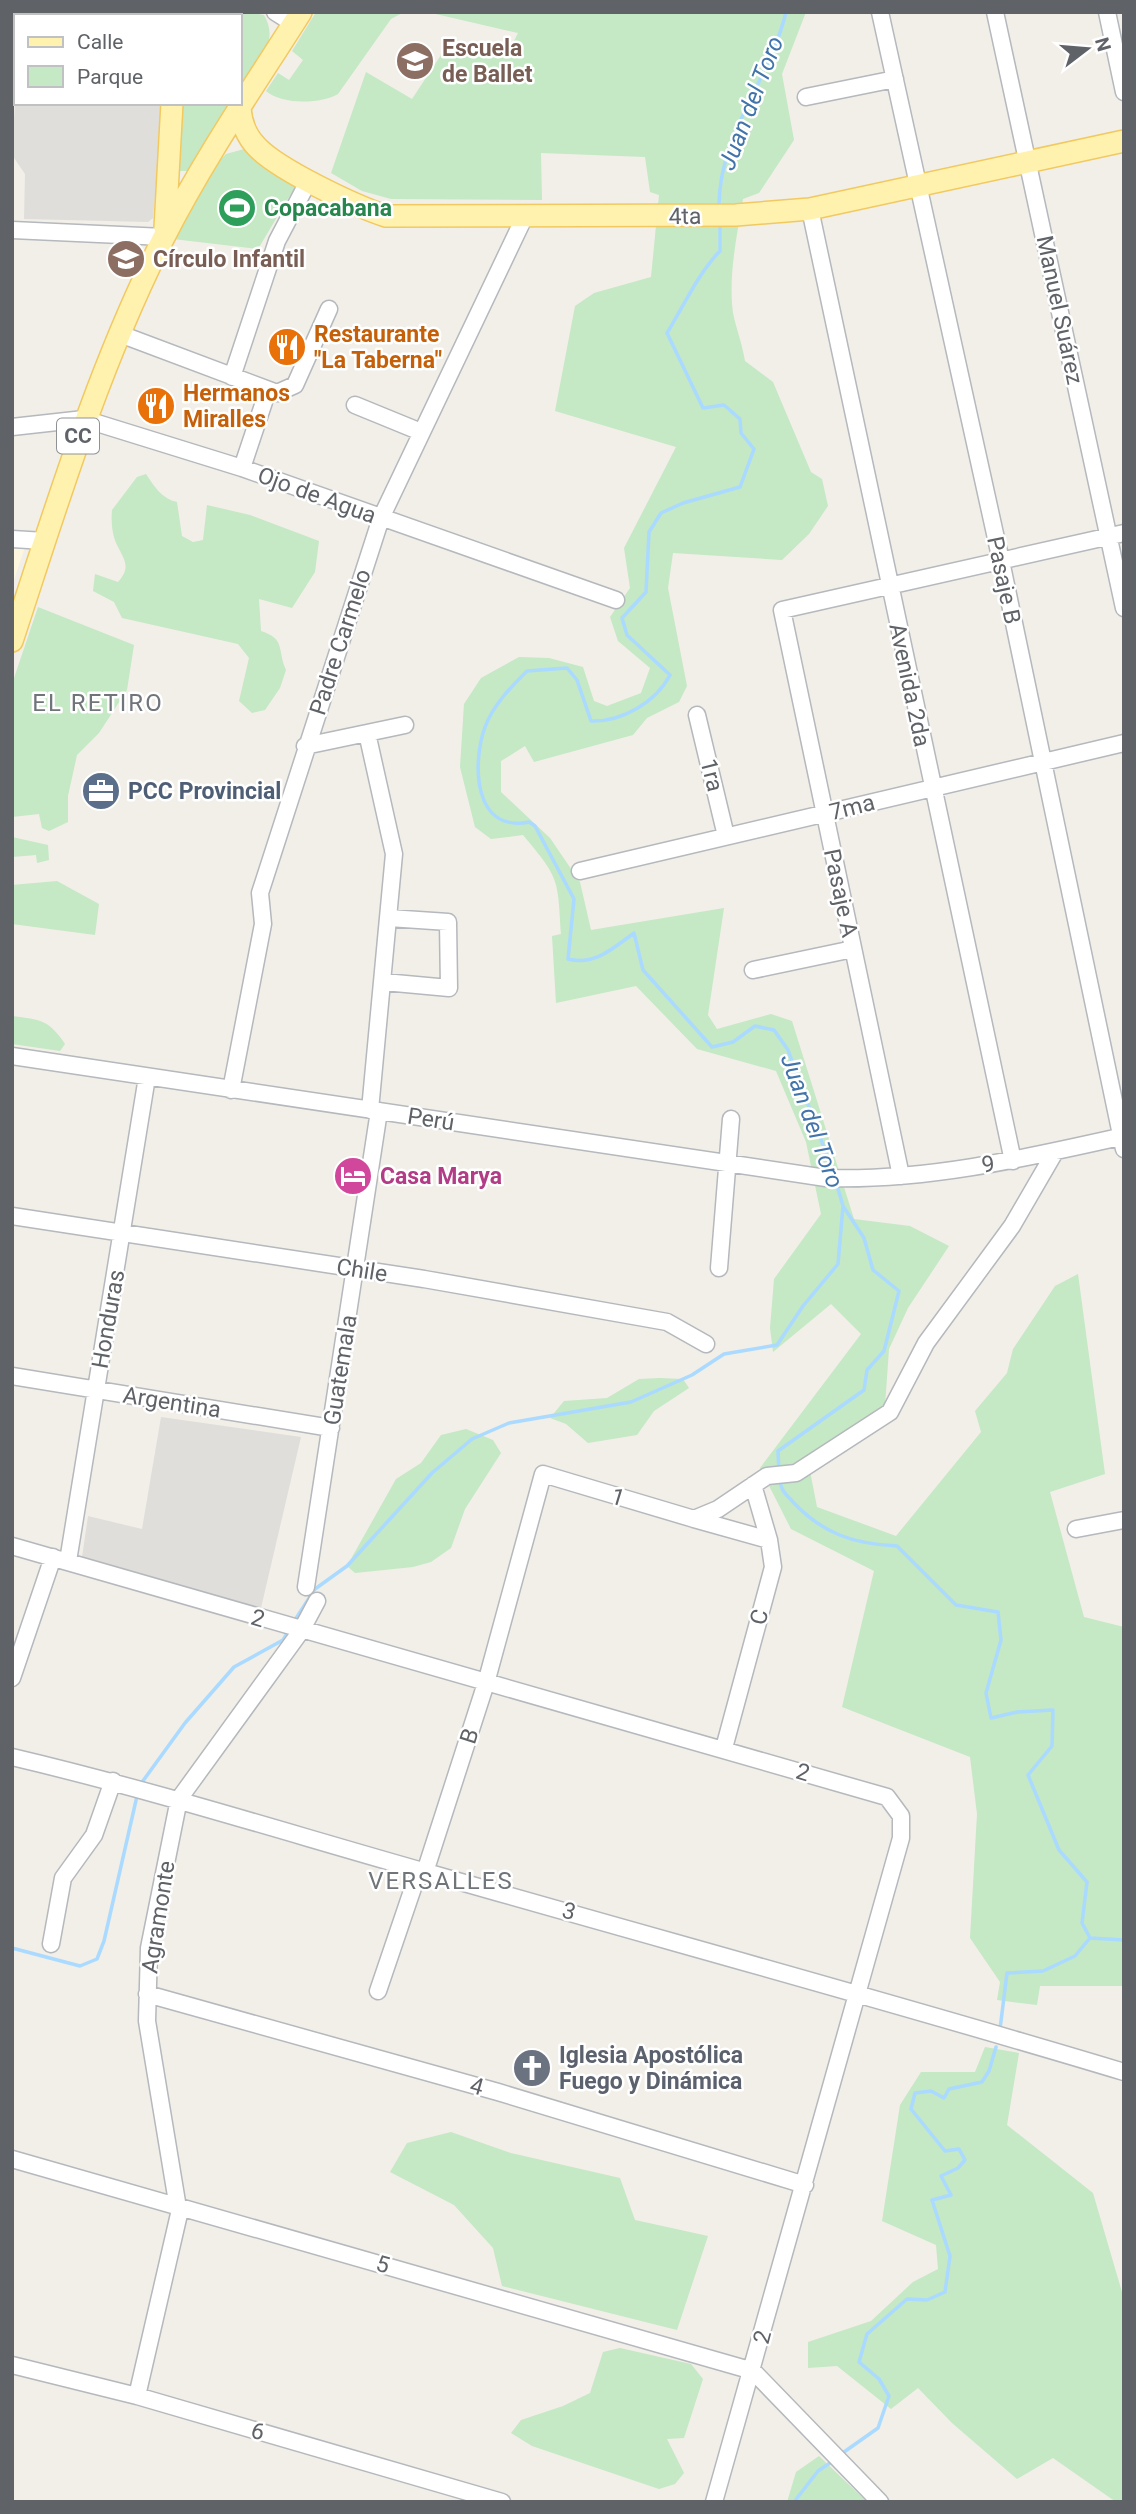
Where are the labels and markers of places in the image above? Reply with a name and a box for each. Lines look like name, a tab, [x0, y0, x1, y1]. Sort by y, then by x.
place label: Escuela de Ballet	[442, 35, 533, 88]
school or university icon: Escuela de Ballet	[394, 40, 436, 82]
sports icon: Copacabana	[216, 187, 258, 229]
place label: Copacabana	[264, 195, 392, 222]
school or university icon: Círculo Infantil	[105, 238, 147, 280]
place label: Círculo Infantil	[153, 246, 305, 273]
place label: Restaurante "La Taberna"	[314, 321, 442, 374]
restaurant icon: Restaurante "La Taberna"	[266, 326, 308, 368]
place label: Hermanos Miralles	[183, 380, 290, 433]
restaurant icon: Hermanos Miralles	[135, 385, 177, 427]
office icon: PCC Provincial	[80, 770, 122, 812]
place label: PCC Provincial	[128, 778, 281, 805]
hotel icon: Casa Marya	[332, 1155, 374, 1197]
place label: Casa Marya	[380, 1163, 502, 1190]
place label: Iglesia Apostólica Fuego y Dinámica	[559, 2042, 743, 2095]
church icon: Iglesia Apostólica Fuego y Dinámica	[511, 2047, 553, 2089]

